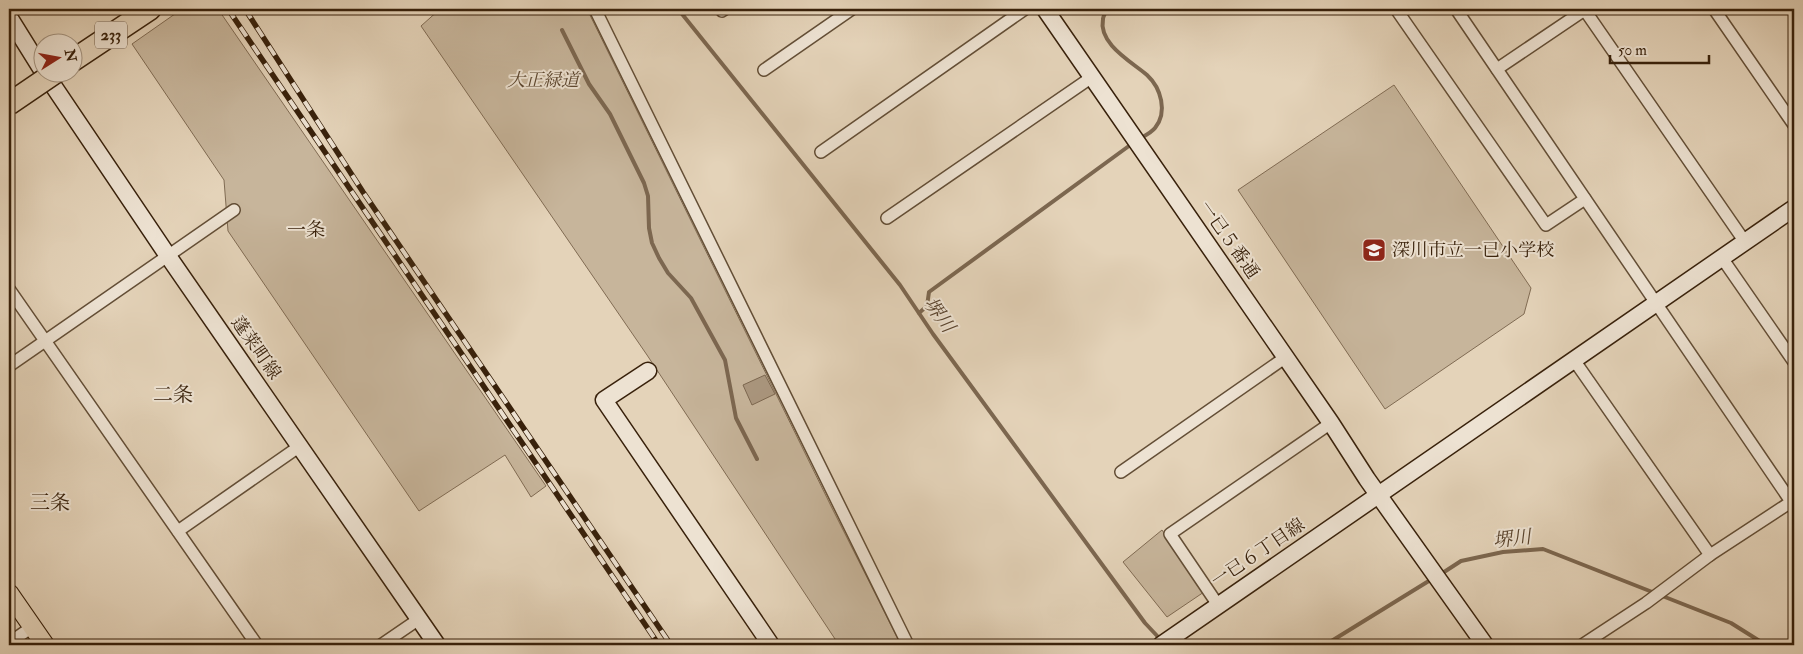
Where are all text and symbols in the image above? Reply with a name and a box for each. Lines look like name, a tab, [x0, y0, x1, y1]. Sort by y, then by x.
road number: 233	[95, 22, 127, 48]
north arrow	[32, 32, 82, 82]
scale bar	[1610, 32, 1709, 64]
text: 50 m	[1618, 41, 1647, 60]
text: N	[61, 47, 80, 64]
park label: 大正緑道	[507, 69, 582, 92]
street label: 一已５番通	[1194, 197, 1264, 283]
district label: 一条	[287, 218, 325, 242]
school or university icon: 深川市立一已小学校	[1361, 237, 1387, 263]
place label: 深川市立一已小学校	[1392, 239, 1554, 262]
water label: 堺川	[918, 293, 961, 339]
street label: 蓬莱町線	[226, 312, 286, 384]
district label: 二条	[153, 382, 193, 407]
district label: 三条	[30, 490, 70, 515]
street label: 一已６丁目線	[1207, 513, 1309, 593]
water label: 堺川	[1492, 525, 1534, 553]

